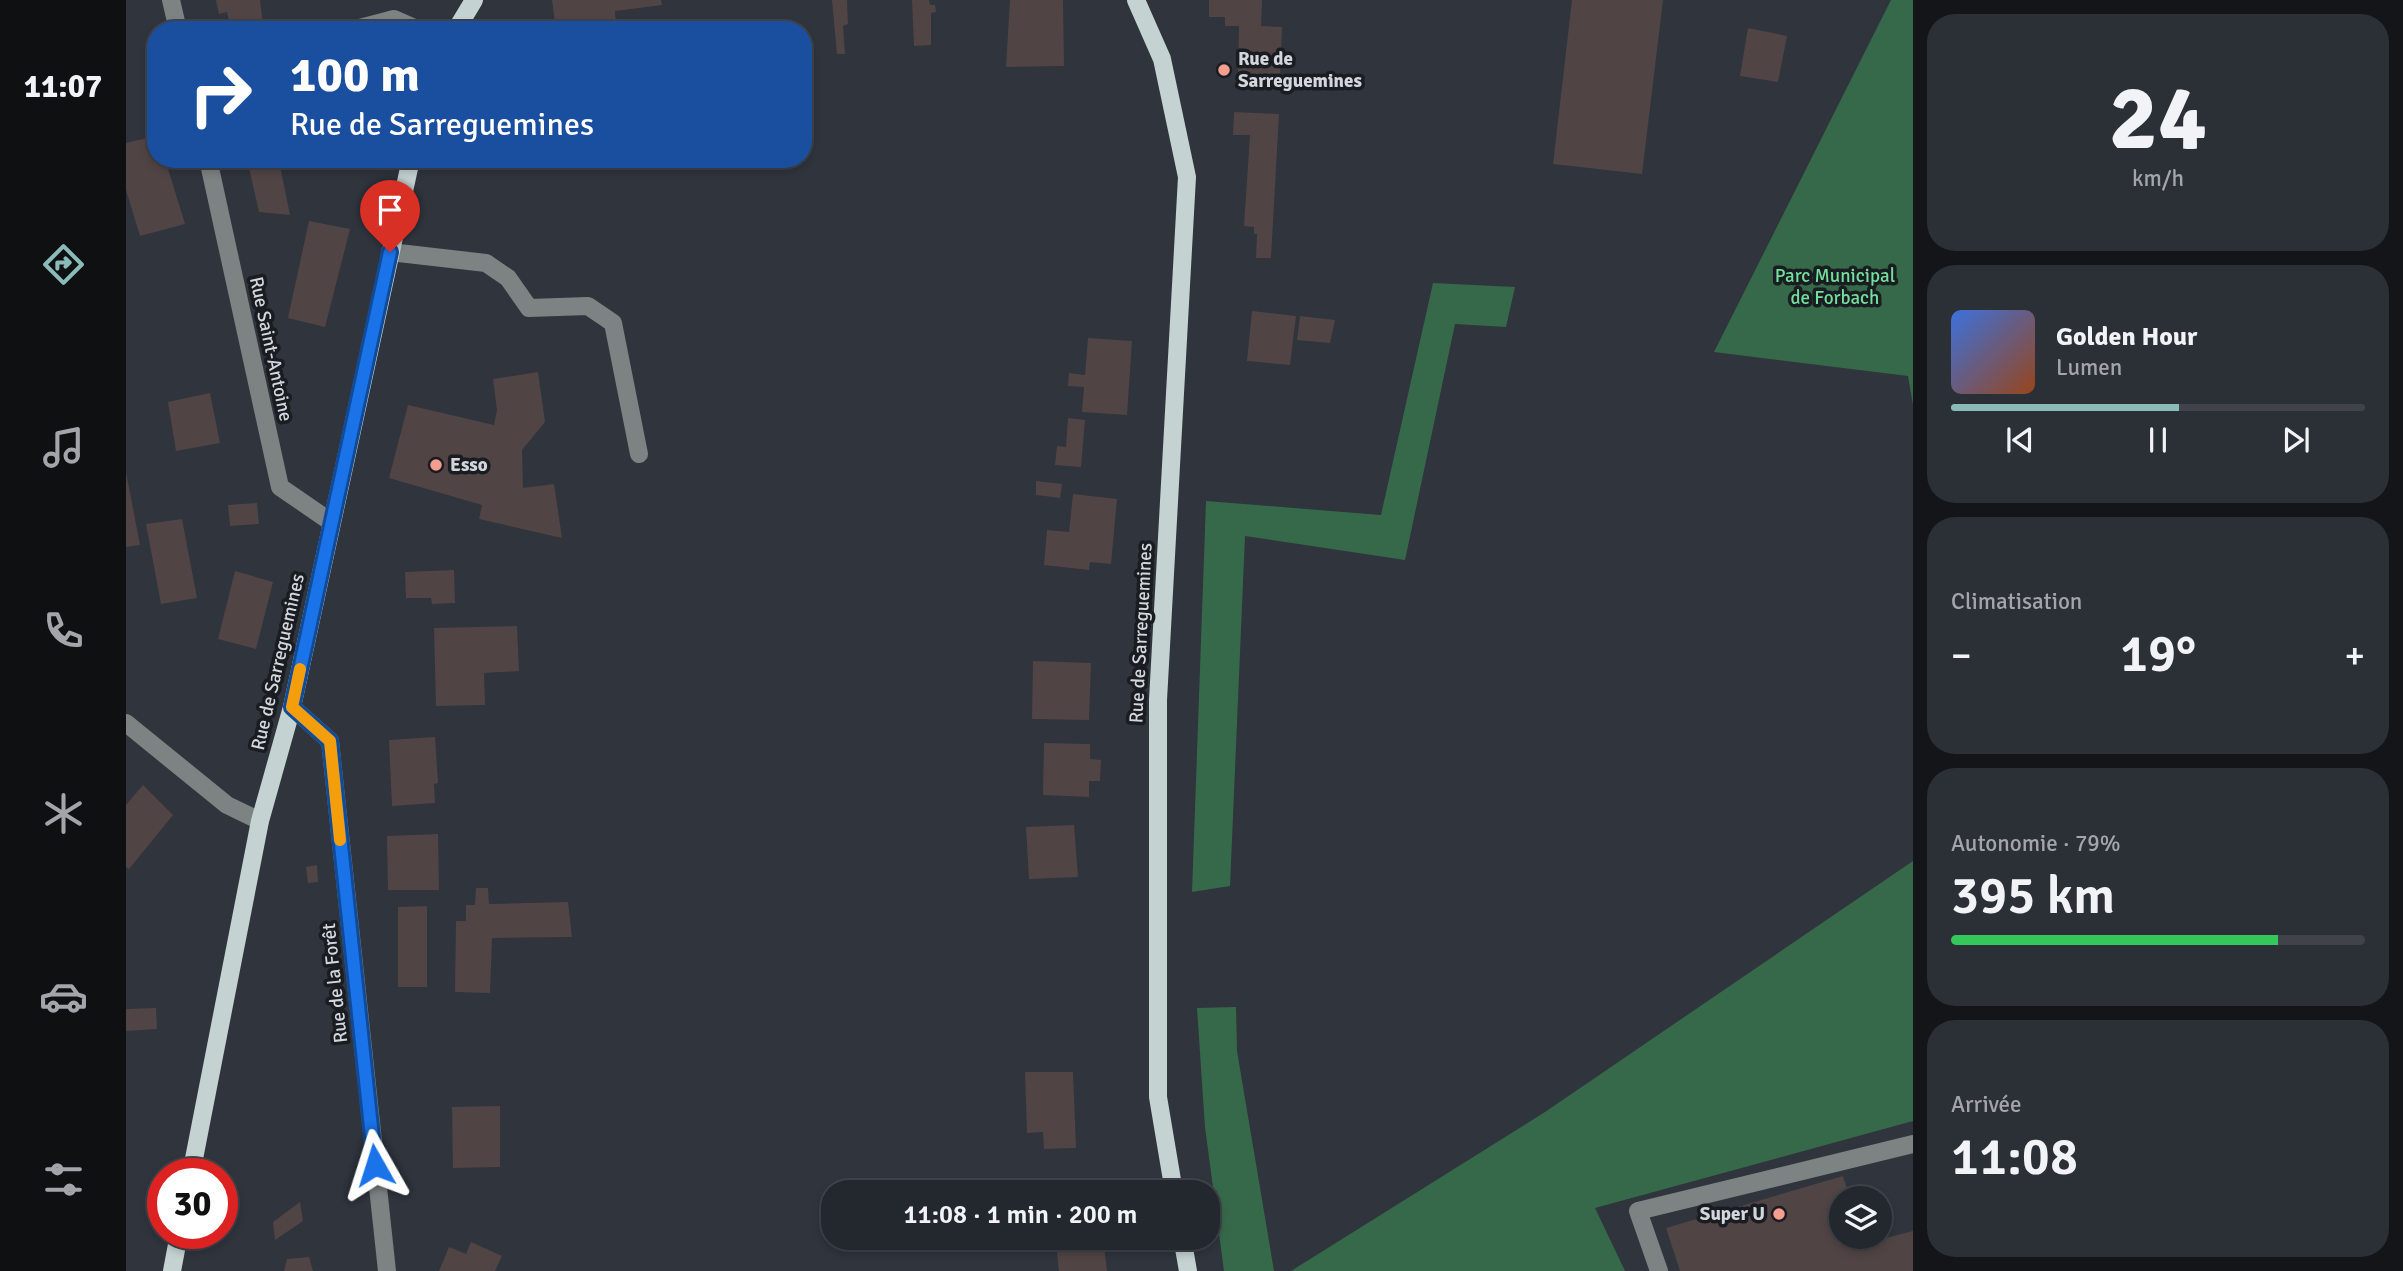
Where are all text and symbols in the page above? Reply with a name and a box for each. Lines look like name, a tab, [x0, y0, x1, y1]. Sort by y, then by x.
text: 100 m	[290, 45, 420, 105]
place label: Rue de Sarreguemines	[1238, 47, 1362, 93]
icon: right	[175, 49, 266, 140]
marker: Rue de Sarreguemines	[1216, 62, 1232, 78]
text: 24	[2109, 62, 2207, 175]
text: 11:07	[24, 67, 102, 106]
text: Rue de Sarreguemines	[290, 105, 594, 144]
text: km/h	[2132, 164, 2184, 193]
pin	[360, 180, 420, 252]
icon: arrive	[371, 191, 409, 229]
icon: directions	[39, 240, 88, 289]
park label: Parc Municipal de Forbach	[1775, 264, 1895, 310]
street label: Rue Saint-Antoine	[244, 274, 298, 424]
text: Golden Hour	[2056, 321, 2197, 353]
text: Lumen	[2056, 353, 2122, 382]
icon: previous	[2001, 421, 2039, 459]
icon: pause	[2139, 421, 2177, 459]
icon: next	[2277, 421, 2315, 459]
icon: music	[39, 423, 88, 472]
place label: Esso	[450, 453, 488, 477]
marker: Esso	[428, 457, 444, 473]
street label: Rue de Sarreguemines	[1124, 542, 1158, 724]
street label: Rue de Sarreguemines	[246, 571, 310, 753]
text: Climatisation	[1951, 587, 2082, 616]
icon: phone	[39, 606, 88, 655]
text: 19°	[2120, 622, 2196, 686]
text: −	[1951, 632, 1972, 679]
text: +	[2344, 632, 2365, 679]
icon: climate	[39, 789, 88, 838]
text: Autonomie · 79%	[1951, 829, 2121, 858]
text: 395 km	[1951, 864, 2115, 928]
street label: Rue de la Forêt	[317, 922, 353, 1044]
icon: car	[39, 972, 88, 1021]
text: Arrivée	[1951, 1090, 2022, 1119]
text: 11:08	[1951, 1125, 2078, 1189]
position arrow	[338, 1128, 412, 1202]
icon: filters	[39, 1155, 88, 1204]
speed limit sign: 30	[147, 1158, 238, 1249]
map controls	[1829, 1186, 1892, 1249]
button: layers	[1829, 1186, 1892, 1249]
text: 11:08 · 1 min · 200 m	[904, 1199, 1137, 1231]
place label: Super U	[1700, 1202, 1765, 1226]
marker: Super U	[1771, 1206, 1787, 1222]

